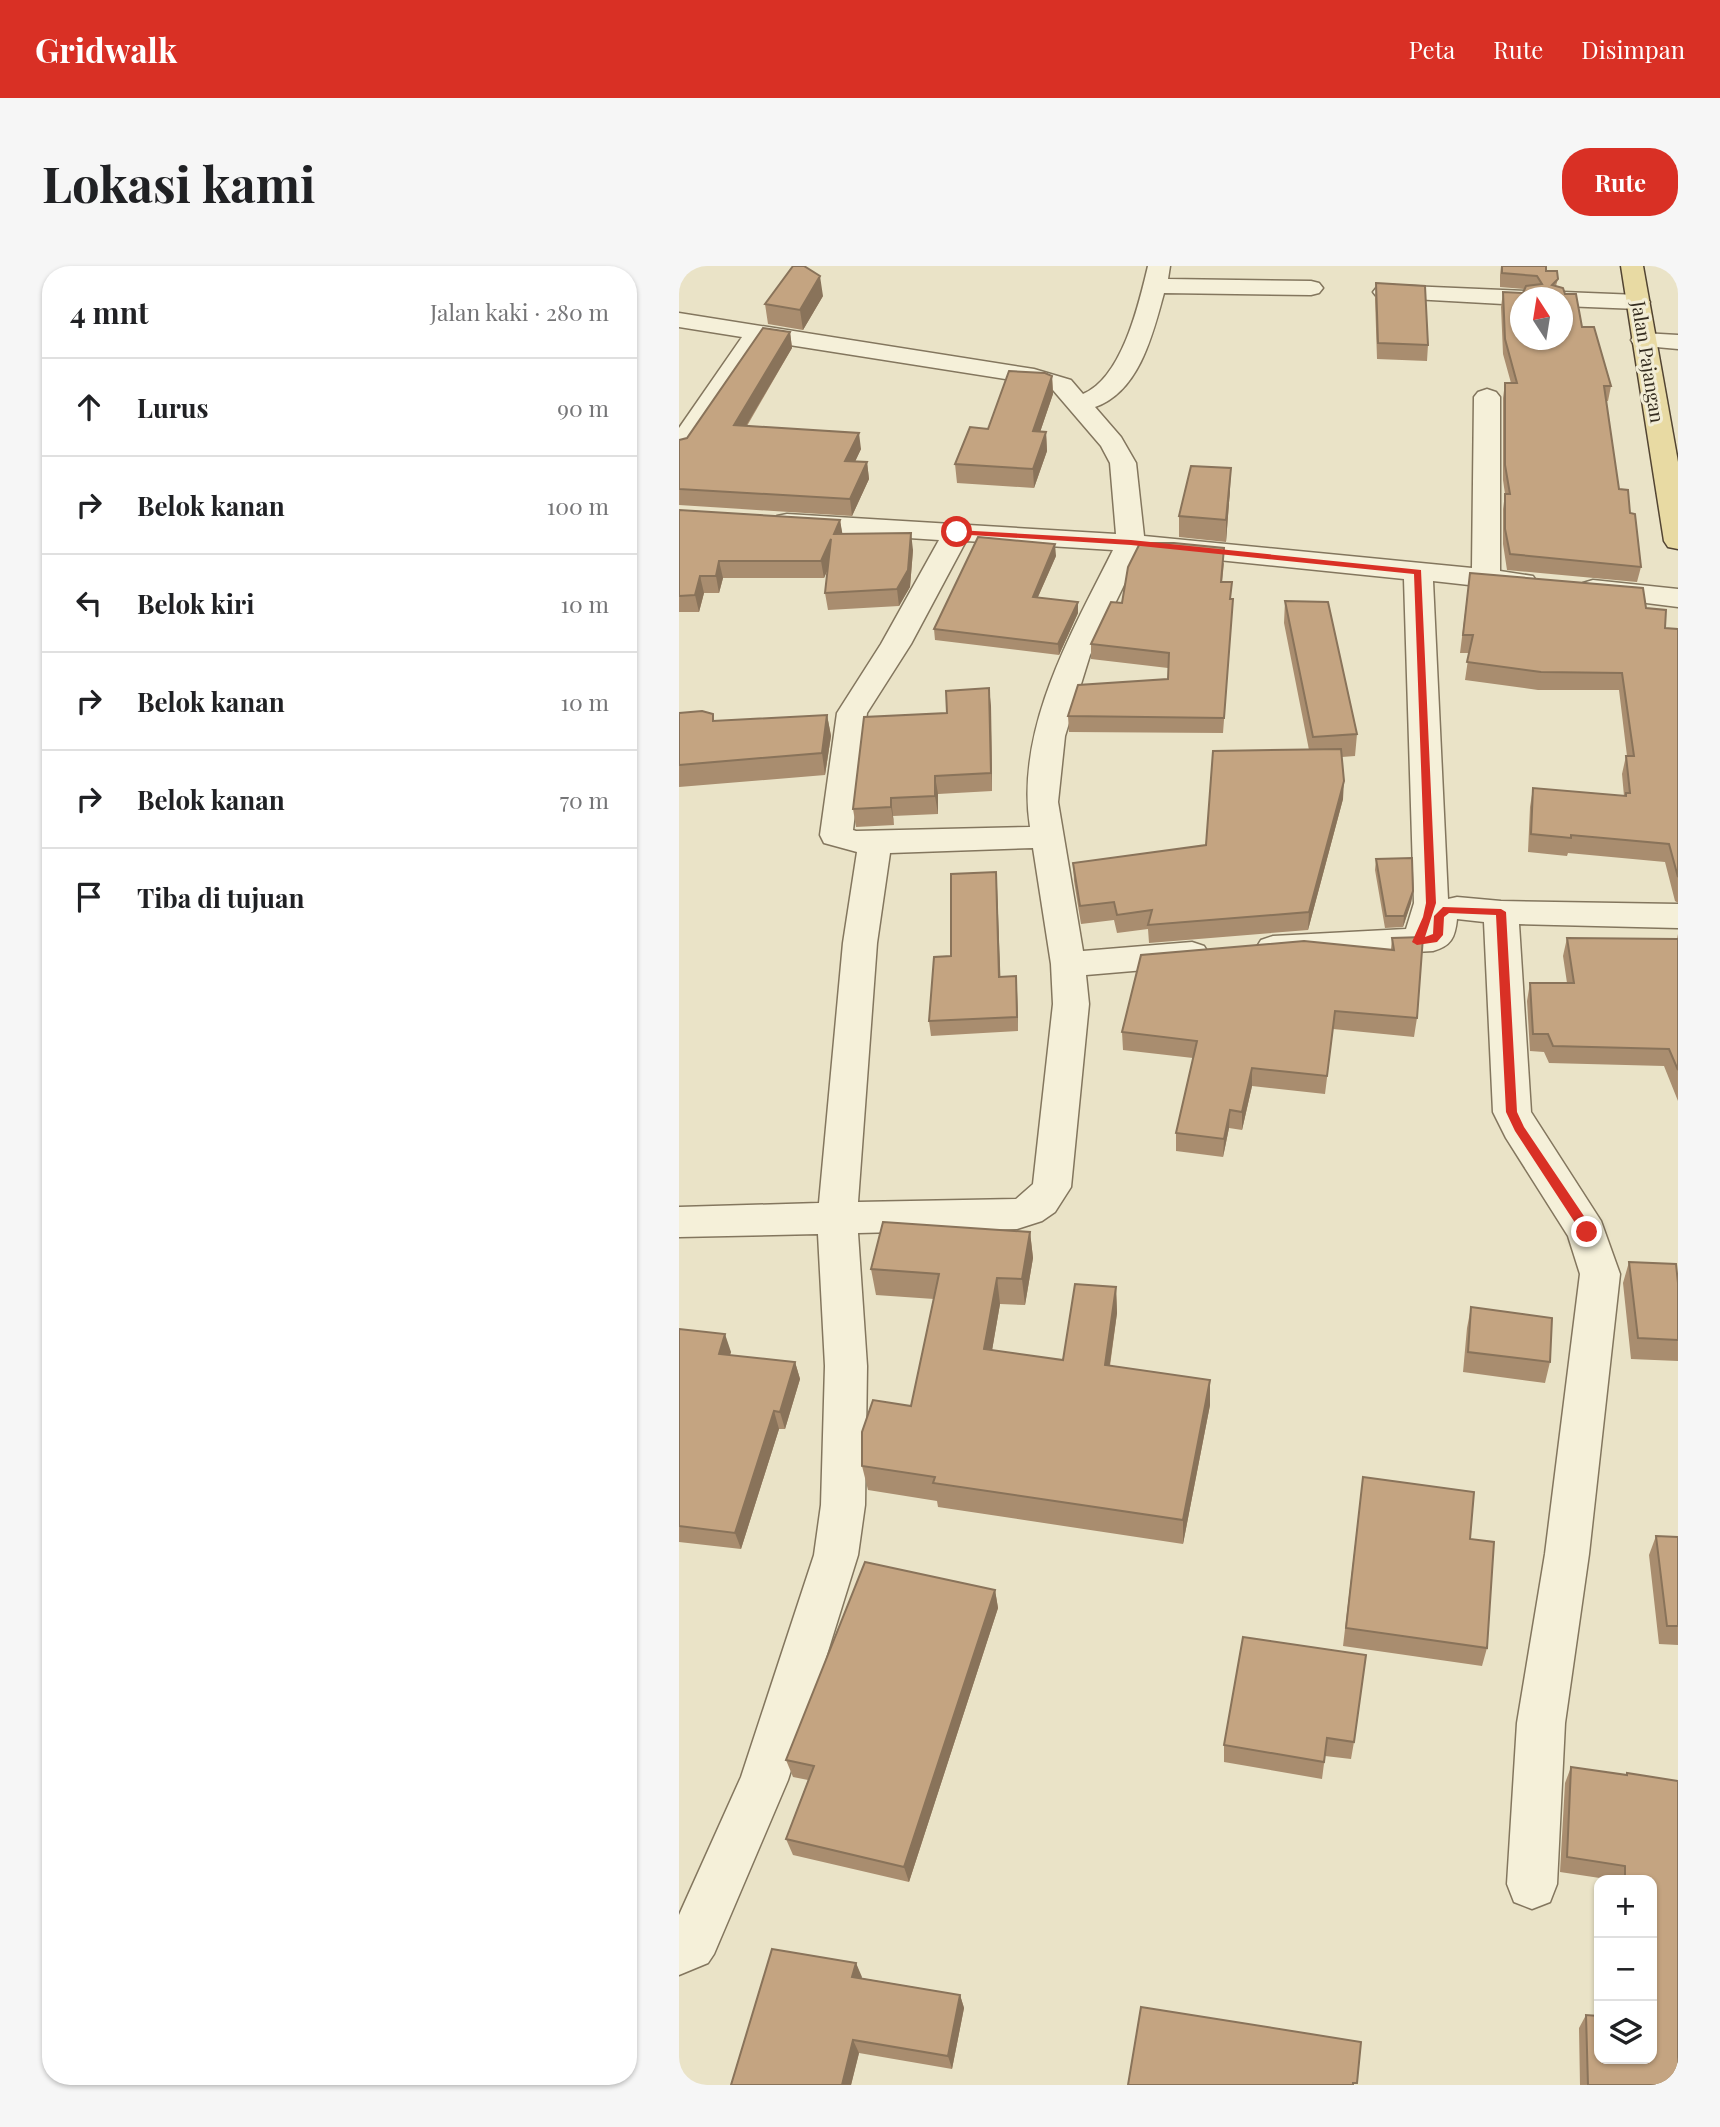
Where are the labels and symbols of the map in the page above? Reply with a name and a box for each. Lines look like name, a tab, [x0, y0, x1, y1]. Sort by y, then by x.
north arrow	[1510, 287, 1573, 350]
street label: Jalan Pajangan	[1626, 298, 1672, 425]
route start	[941, 516, 972, 547]
route end	[1571, 1216, 1602, 1247]

